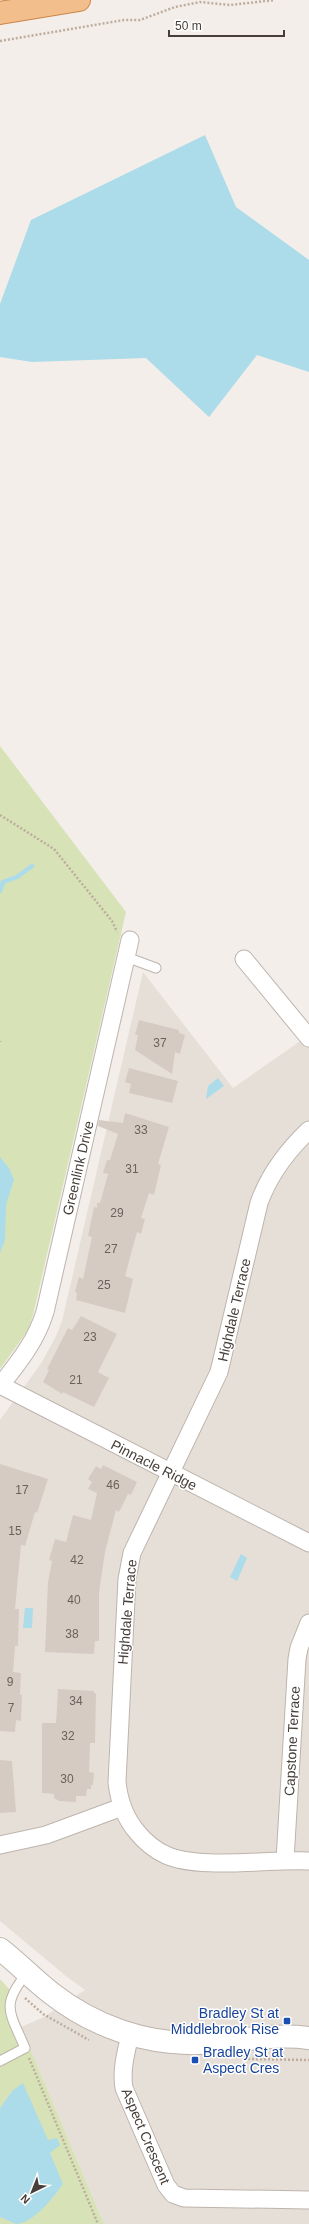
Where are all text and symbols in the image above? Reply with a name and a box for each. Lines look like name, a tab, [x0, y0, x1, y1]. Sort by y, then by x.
scale bar	[169, 12, 284, 38]
text: 50 m	[175, 19, 202, 33]
house number: 37	[153, 1036, 167, 1050]
street label: Greenlink Drive	[59, 1119, 97, 1217]
house number: 33	[134, 1123, 148, 1137]
house number: 31	[125, 1162, 139, 1176]
house number: 29	[110, 1206, 124, 1220]
house number: 27	[104, 1242, 118, 1256]
street label: Highdale Terrace	[214, 1257, 254, 1363]
house number: 25	[97, 1278, 111, 1292]
house number: 23	[83, 1330, 97, 1344]
house number: 21	[69, 1373, 83, 1387]
street label: Pinnacle Ridge	[108, 1436, 200, 1494]
house number: 46	[106, 1478, 120, 1492]
house number: 17	[15, 1483, 29, 1497]
house number: 15	[8, 1524, 22, 1538]
house number: 42	[70, 1553, 84, 1567]
street label: Highdale Terrace	[114, 1559, 140, 1665]
house number: 40	[67, 1593, 81, 1607]
house number: 38	[65, 1627, 79, 1641]
house number: 9	[7, 1675, 14, 1689]
street label: Capstone Terrace	[281, 1685, 303, 1796]
house number: 34	[69, 1694, 83, 1708]
house number: 7	[8, 1701, 15, 1715]
house number: 32	[61, 1729, 75, 1743]
house number: 30	[60, 1772, 74, 1786]
place label: Bradley St at Middlebrook Rise	[171, 2005, 279, 2037]
marker: Bradley St at Middlebrook Rise	[282, 2016, 292, 2026]
place label: Bradley St at Aspect Cres	[203, 2044, 283, 2076]
marker: Bradley St at Aspect Cres	[190, 2055, 200, 2065]
street label: Aspect Crescent	[119, 2086, 173, 2186]
north arrow	[12, 2172, 52, 2212]
text: N	[18, 2192, 32, 2206]

